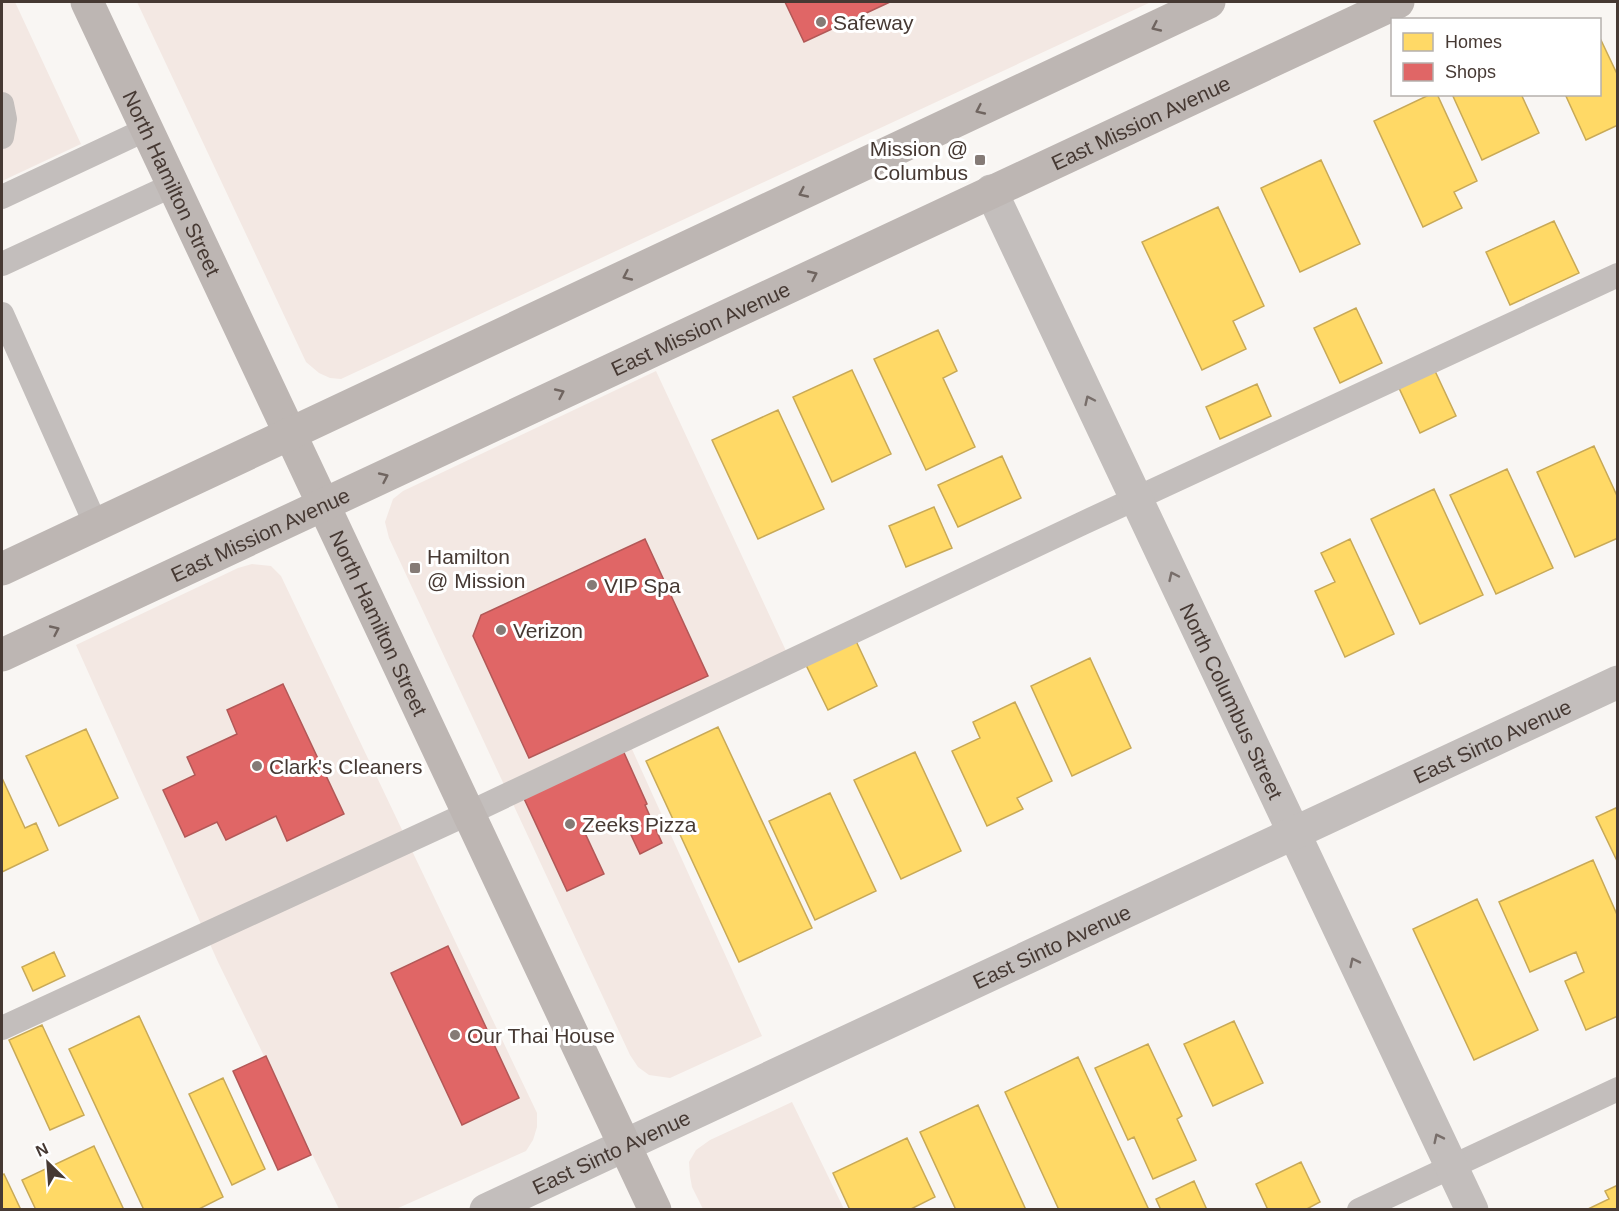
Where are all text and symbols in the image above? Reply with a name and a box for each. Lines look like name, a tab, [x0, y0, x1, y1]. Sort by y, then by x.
place label: Safeway	[833, 11, 914, 34]
marker: Safeway	[814, 15, 828, 29]
legend	[1391, 18, 1601, 96]
one-way arrow	[1151, 19, 1162, 31]
text: Homes	[1445, 32, 1502, 52]
text: Shops	[1445, 62, 1496, 82]
street label: East Mission Avenue	[1048, 71, 1234, 174]
street label: North Hamilton Street	[119, 87, 226, 279]
one-way arrow	[975, 102, 986, 114]
place label: Mission @ Columbus	[870, 137, 968, 184]
marker: Mission @ Columbus	[973, 153, 987, 167]
one-way arrow	[799, 185, 810, 197]
one-way arrow	[622, 268, 633, 280]
one-way arrow	[806, 271, 817, 283]
street label: East Mission Avenue	[607, 277, 793, 380]
one-way arrow	[553, 389, 564, 401]
one-way arrow	[1085, 395, 1097, 406]
one-way arrow	[377, 472, 388, 484]
street label: East Mission Avenue	[167, 483, 353, 586]
street label: North Hamilton Street	[325, 526, 432, 719]
place label: Hamilton @ Mission	[427, 545, 525, 592]
marker: Hamilton @ Mission	[408, 561, 422, 575]
one-way arrow	[1168, 572, 1180, 583]
place label: VIP Spa	[604, 574, 681, 597]
marker: VIP Spa	[585, 578, 599, 592]
street label: North Columbus Street	[1176, 599, 1288, 803]
place label: Verizon	[513, 619, 583, 642]
marker: Verizon	[494, 623, 508, 637]
one-way arrow	[48, 625, 59, 637]
street label: East Sinto Avenue	[1409, 694, 1574, 787]
place label: Clark's Cleaners	[269, 755, 422, 778]
marker: Clark's Cleaners	[250, 759, 264, 773]
place label: Zeeks Pizza	[582, 813, 697, 836]
marker: Zeeks Pizza	[563, 817, 577, 831]
street label: East Sinto Avenue	[969, 900, 1134, 993]
one-way arrow	[1349, 957, 1361, 968]
place label: Our Thai House	[467, 1024, 615, 1047]
marker: Our Thai House	[448, 1028, 462, 1042]
street label: East Sinto Avenue	[529, 1105, 694, 1198]
north arrow	[18, 1133, 78, 1193]
one-way arrow	[1433, 1133, 1445, 1144]
text: N	[33, 1140, 51, 1160]

